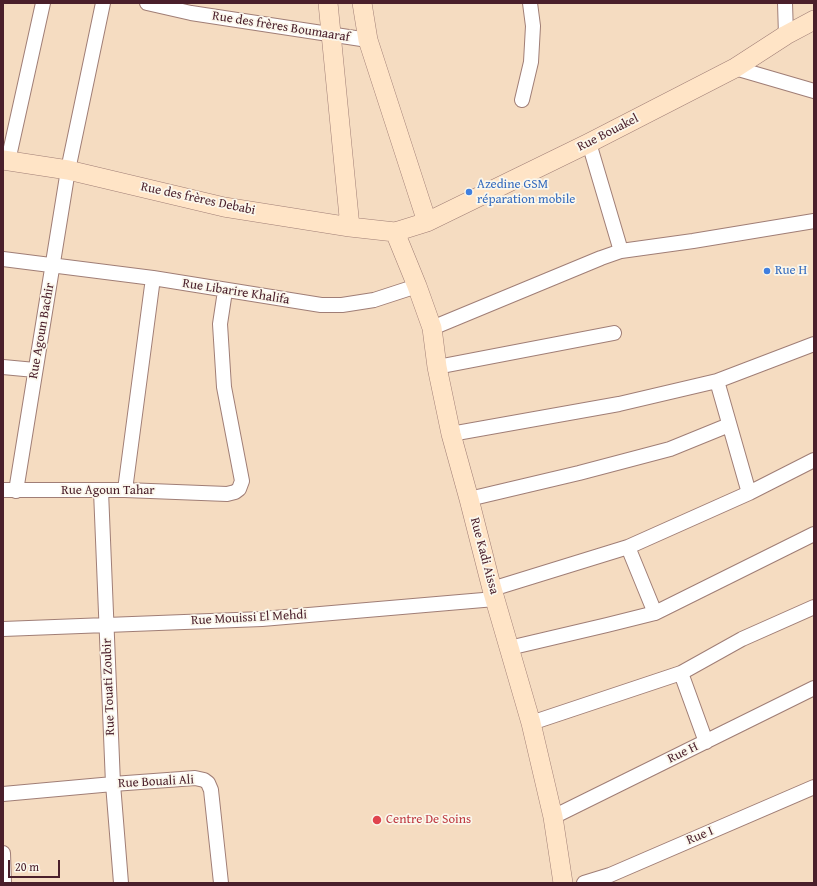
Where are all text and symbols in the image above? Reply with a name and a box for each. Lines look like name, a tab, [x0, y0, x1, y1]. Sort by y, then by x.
street label: Rue des frères Boumaaraf	[211, 8, 351, 46]
street label: Rue Bouakel	[575, 111, 641, 155]
place label: Azedine GSM réparation mobile	[477, 177, 575, 208]
street label: Rue des frères Debabi	[139, 179, 257, 219]
marker: Azedine GSM réparation mobile	[464, 187, 474, 197]
place label: Rue H	[775, 263, 807, 279]
marker: Rue H	[762, 266, 772, 276]
street label: Rue Libarire Khalifa	[181, 276, 291, 308]
street label: Rue Agoun Bachir	[26, 282, 58, 380]
street label: Rue Agoun Tahar	[61, 483, 155, 499]
street label: Rue Kadi Aissa	[466, 516, 502, 596]
street label: Rue Mouissi El Mehdi	[191, 607, 307, 629]
street label: Rue Touati Zoubir	[100, 638, 118, 736]
street label: Rue H	[665, 739, 701, 767]
street label: Rue Bouali Ali	[118, 772, 194, 792]
place label: Centre De Soins	[386, 812, 471, 828]
marker: Centre De Soins	[371, 814, 383, 826]
street label: Rue I	[684, 823, 716, 849]
scale bar	[10, 852, 62, 878]
text: 20 m	[15, 858, 39, 875]

